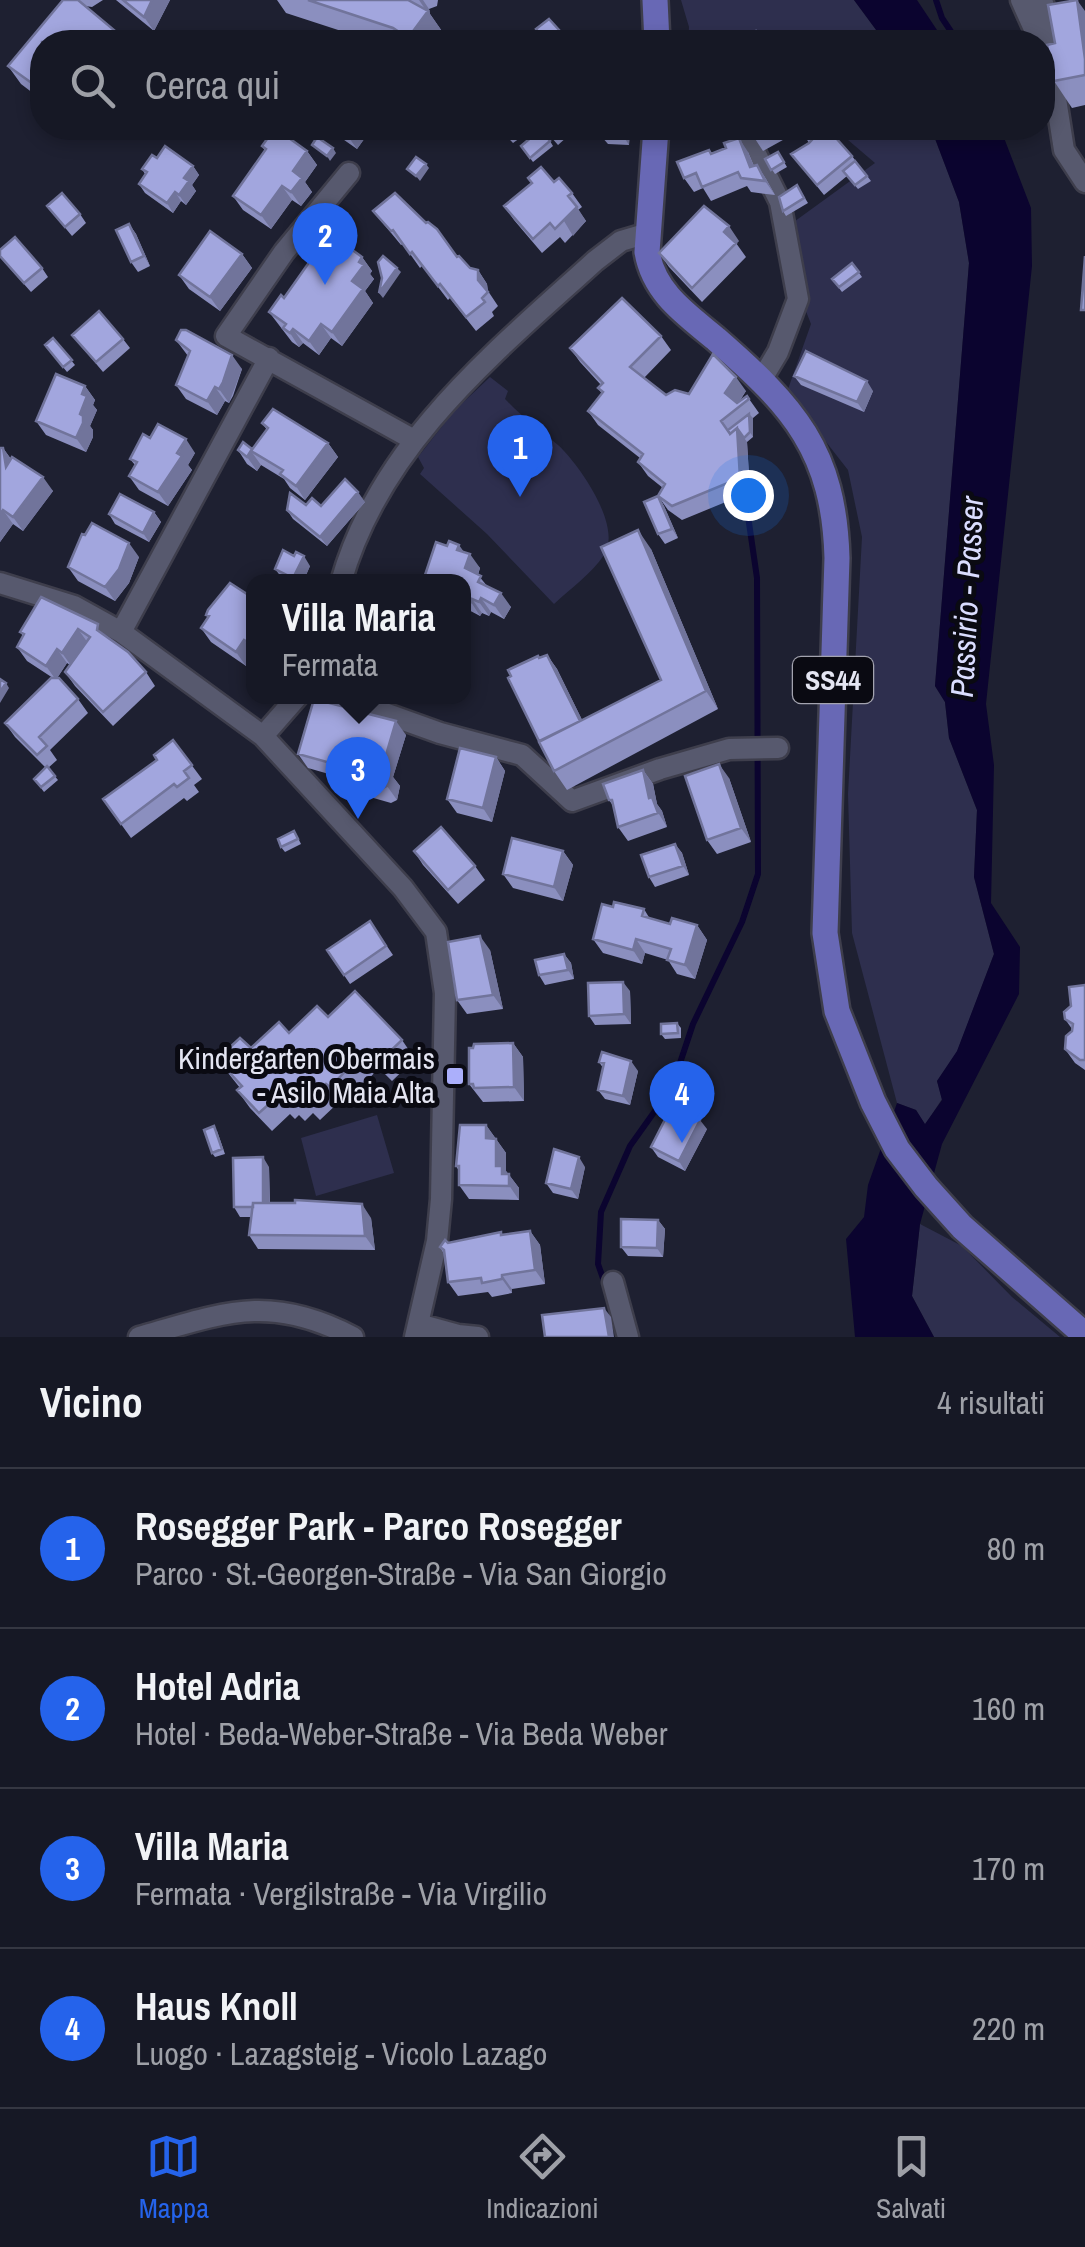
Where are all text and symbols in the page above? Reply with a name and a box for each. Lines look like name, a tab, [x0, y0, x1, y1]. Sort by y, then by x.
search box	[30, 30, 1055, 140]
icon: search	[65, 58, 120, 113]
text: Cerca qui	[145, 60, 280, 111]
pin: 2	[292, 202, 358, 285]
pin: 1	[488, 414, 552, 497]
your location	[723, 470, 774, 521]
water label: Passirio - Passer	[940, 494, 993, 699]
popup	[246, 574, 471, 704]
text: Villa Maria	[282, 592, 435, 643]
text: Fermata	[282, 643, 378, 686]
road number: SS44	[793, 657, 873, 703]
pin: 3	[326, 736, 390, 819]
place label: Kindergarten Obermais - Asilo Maia Alta	[178, 1038, 435, 1112]
pin: 4	[650, 1060, 714, 1143]
marker: Kindergarten Obermais - Asilo Maia Alta	[444, 1065, 466, 1087]
text: Vicino	[40, 1374, 143, 1430]
text: 4 risultati	[937, 1381, 1045, 1424]
text: Rosegger Park - Parco Rosegger	[135, 1501, 622, 1552]
text: 1	[65, 1527, 80, 1570]
text: 80 m	[987, 1527, 1045, 1570]
text: Parco · St.-Georgen-Straße - Via San Giorgio	[135, 1552, 667, 1595]
text: Hotel Adria	[135, 1661, 300, 1712]
text: 2	[65, 1687, 80, 1730]
text: 160 m	[972, 1687, 1045, 1730]
text: Hotel · Beda-Weber-Straße - Via Beda Weber	[135, 1712, 667, 1755]
text: Villa Maria	[135, 1821, 289, 1872]
text: 3	[65, 1847, 80, 1890]
text: 170 m	[972, 1847, 1045, 1890]
text: Fermata · Vergilstraße - Via Virgilio	[135, 1872, 547, 1915]
text: Haus Knoll	[135, 1981, 298, 2032]
text: 4	[65, 2007, 80, 2050]
text: 220 m	[972, 2007, 1045, 2050]
text: Luogo · Lazagsteig - Vicolo Lazago	[135, 2032, 547, 2075]
tab: Mappa	[139, 2129, 209, 2227]
tab: Indicazioni	[486, 2129, 599, 2227]
tab: Salvati	[876, 2129, 946, 2227]

